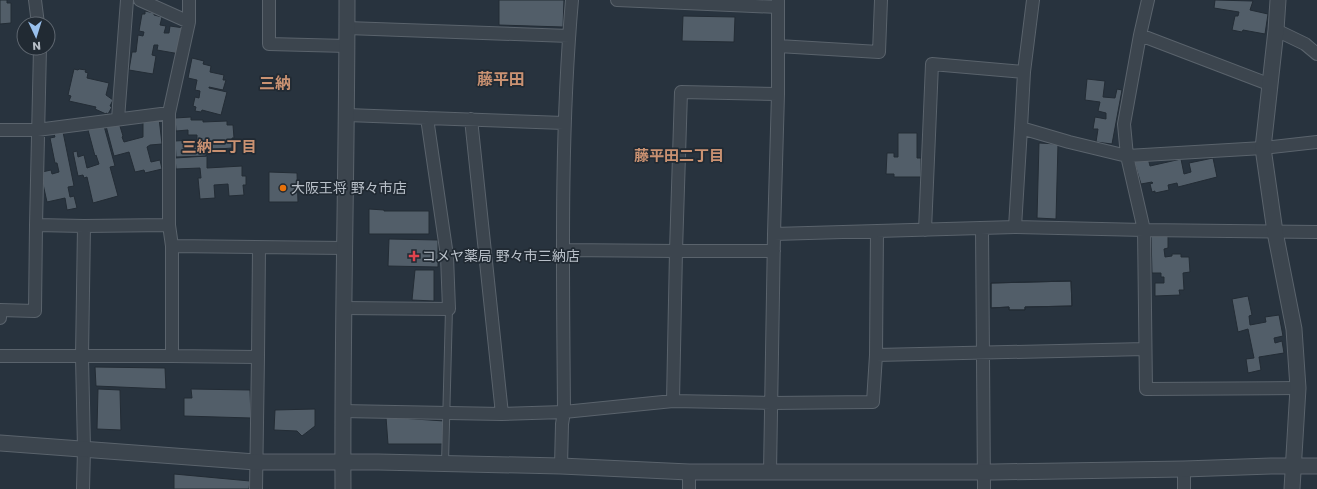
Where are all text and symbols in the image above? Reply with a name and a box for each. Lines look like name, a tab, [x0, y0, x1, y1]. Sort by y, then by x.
north arrow	[16, 16, 56, 56]
text: N	[32, 38, 41, 54]
district label: 藤平田	[477, 68, 525, 91]
district label: 三納	[259, 72, 291, 95]
district label: 三納二丁目	[181, 136, 257, 157]
district label: 藤平田二丁目	[634, 145, 724, 166]
place label: 大阪王将 野々市店	[291, 178, 407, 198]
marker: 大阪王将 野々市店	[278, 183, 288, 193]
place label: コメヤ薬局 野々市三納店	[422, 246, 580, 266]
marker: コメヤ薬局 野々市三納店	[409, 251, 419, 261]

